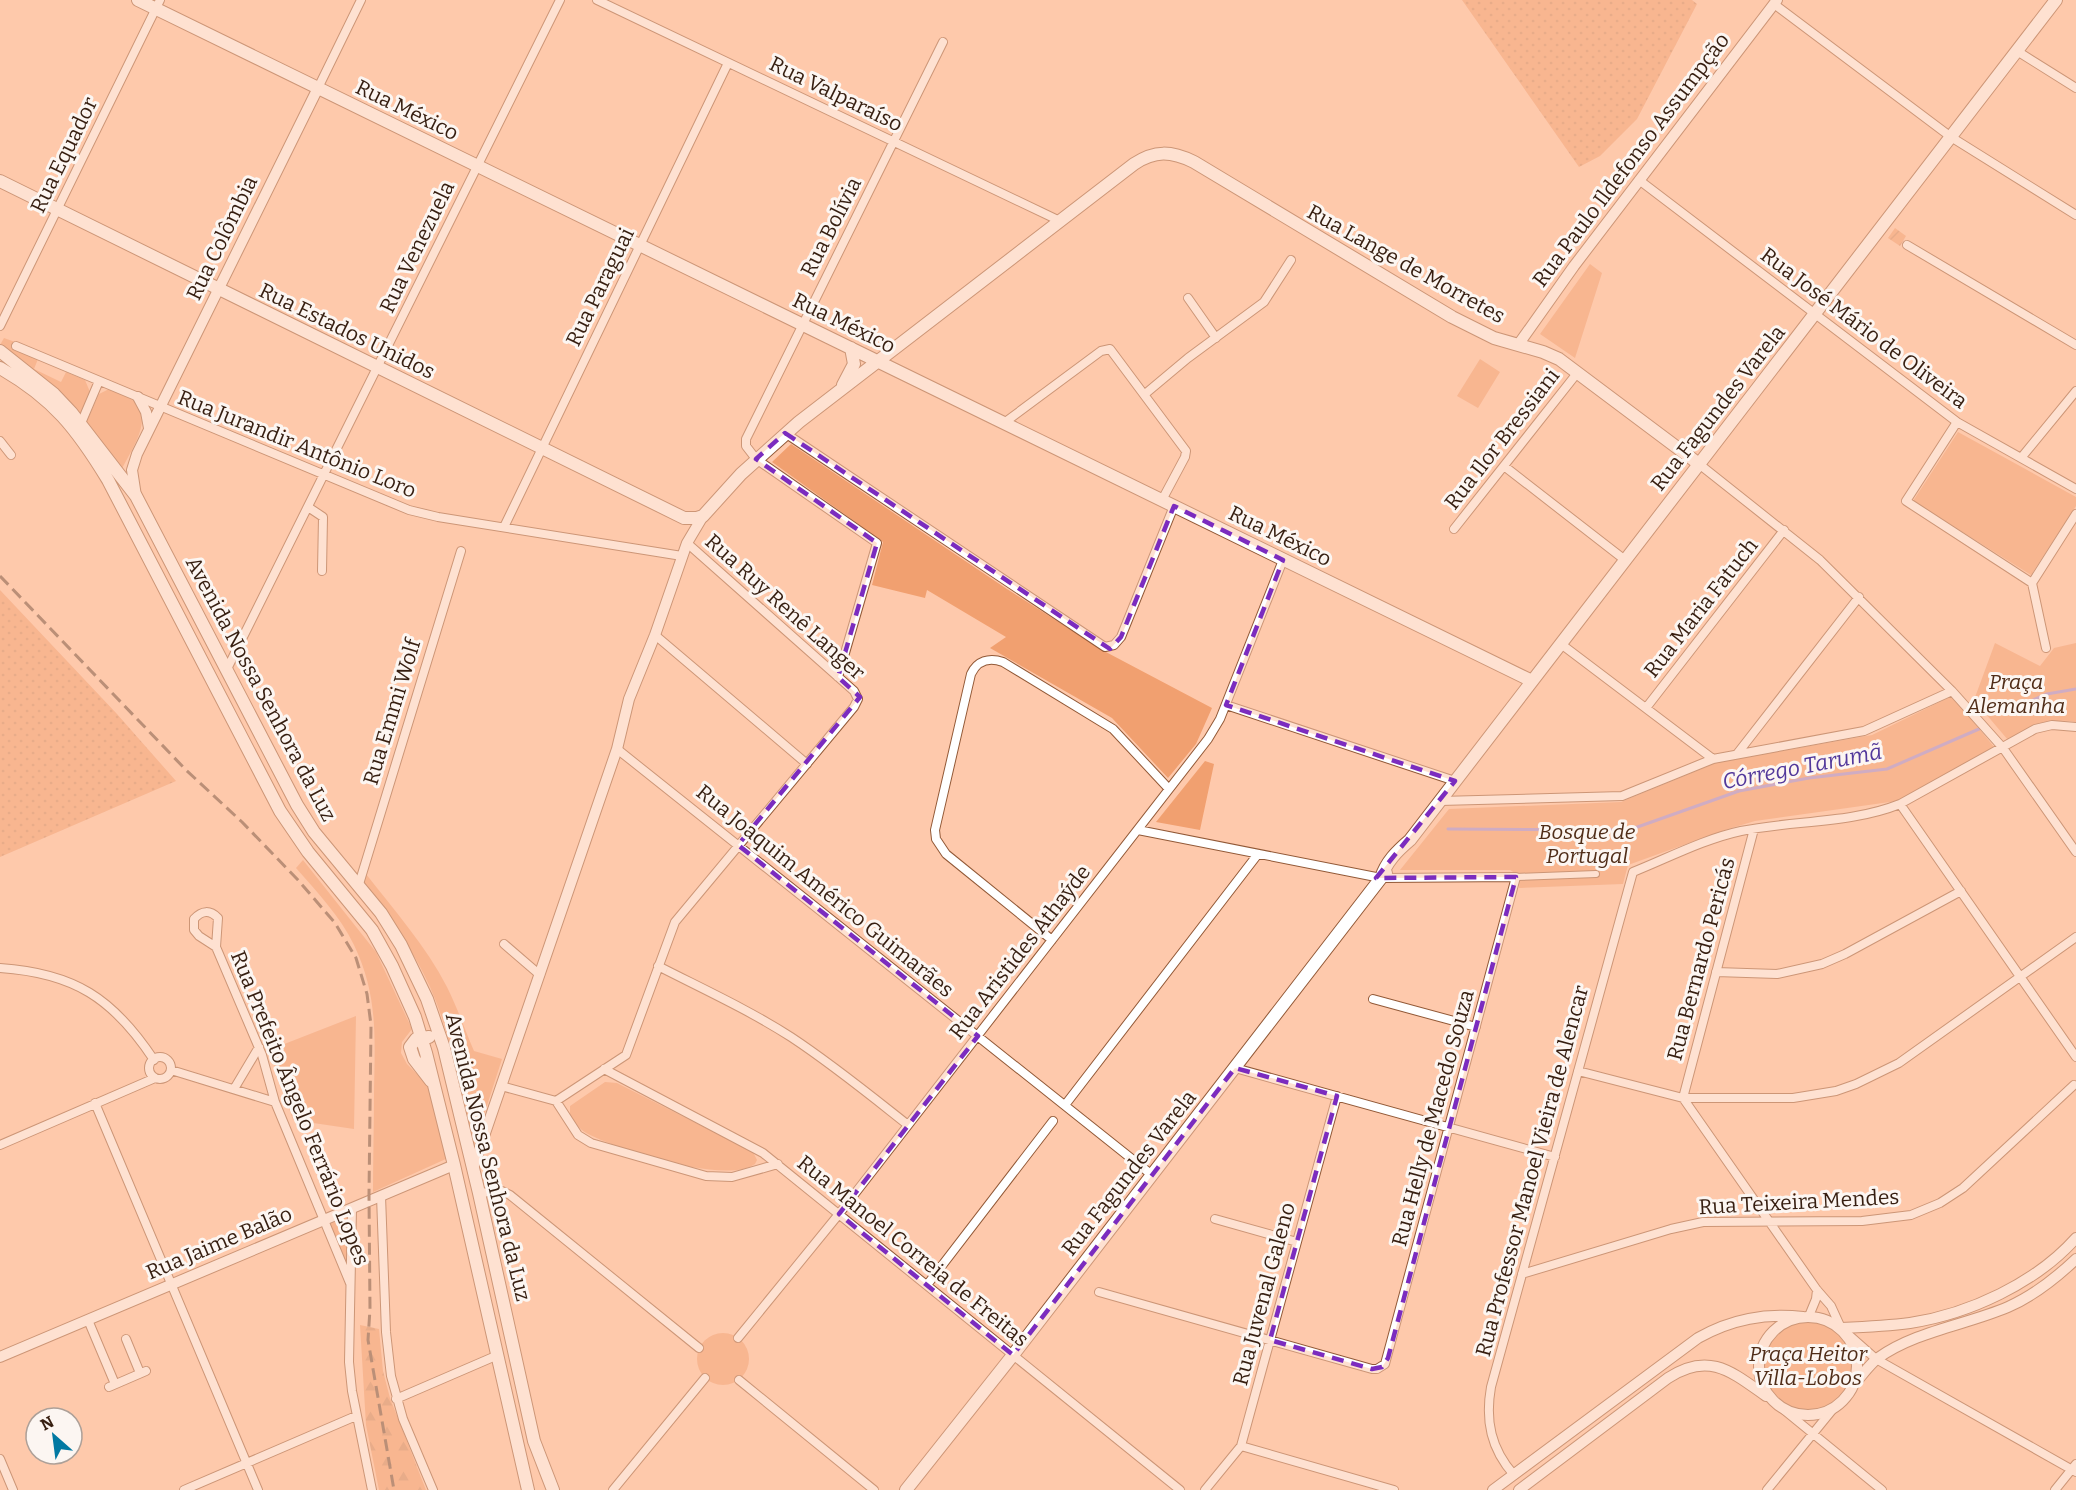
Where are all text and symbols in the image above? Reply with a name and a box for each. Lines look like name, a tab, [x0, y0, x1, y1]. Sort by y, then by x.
street label: Rua Paulo Ildefonso Assumpção	[1527, 28, 1735, 292]
street label: Rua Valparaíso	[765, 51, 907, 137]
street label: Rua México	[351, 74, 463, 146]
street label: Rua Equador	[25, 93, 103, 217]
street label: Rua Colômbia	[181, 171, 263, 304]
street label: Rua Bolívia	[795, 173, 867, 281]
street label: Rua Venezuela	[374, 176, 460, 317]
street label: Rua Lange de Morretes	[1303, 199, 1509, 329]
street label: Rua Paraguai	[560, 224, 640, 350]
street label: Rua José Mário de Oliveira	[1755, 242, 1973, 415]
street label: Rua Estados Unidos	[255, 277, 439, 385]
street label: Rua México	[788, 287, 900, 359]
street label: Rua Fagundes Varela	[1645, 320, 1791, 496]
street label: Rua Ilor Bressiani	[1439, 363, 1565, 515]
street label: Rua Jurandir Antônio Loro	[174, 384, 420, 504]
street label: Rua México	[1224, 500, 1336, 572]
street label: Rua Ruy Renê Langer	[700, 528, 870, 686]
street label: Rua Maria Fatuch	[1639, 533, 1763, 683]
street label: Avenida Nossa Senhora da Luz	[180, 552, 342, 826]
street label: Rua Emmi Wolf	[358, 634, 427, 788]
park label: Praça Alemanha	[1966, 669, 2065, 719]
water label: Córrego Tarumã	[1720, 738, 1884, 795]
street label: Rua Joaquim Américo Guimarães	[691, 779, 959, 1003]
park label: Bosque de Portugal	[1539, 819, 1636, 869]
street label: Rua Bernardo Pericás	[1661, 855, 1741, 1063]
street label: Rua Aristides Athaýde	[944, 860, 1096, 1044]
street label: Rua Prefeito Ângelo Ferrário Lopes	[225, 947, 375, 1269]
street label: Rua Professor Manoel Vieira de Alencar	[1470, 983, 1594, 1359]
street label: Rua Helly de Macedo Souza	[1386, 986, 1480, 1249]
street label: Avenida Nossa Senhora da Luz	[440, 1010, 536, 1304]
street label: Rua Fagundes Varela	[1056, 1085, 1202, 1261]
street label: Rua Manoel Correia de Freitas	[792, 1150, 1034, 1352]
street label: Rua Teixeira Mendes	[1698, 1184, 1900, 1220]
street label: Rua Juvenal Galeno	[1227, 1200, 1301, 1388]
street label: Rua Jaime Balão	[142, 1201, 296, 1285]
park label: Praça Heitor Villa-Lobos	[1749, 1341, 1869, 1391]
north arrow	[24, 1406, 84, 1466]
text: N	[37, 1412, 57, 1434]

